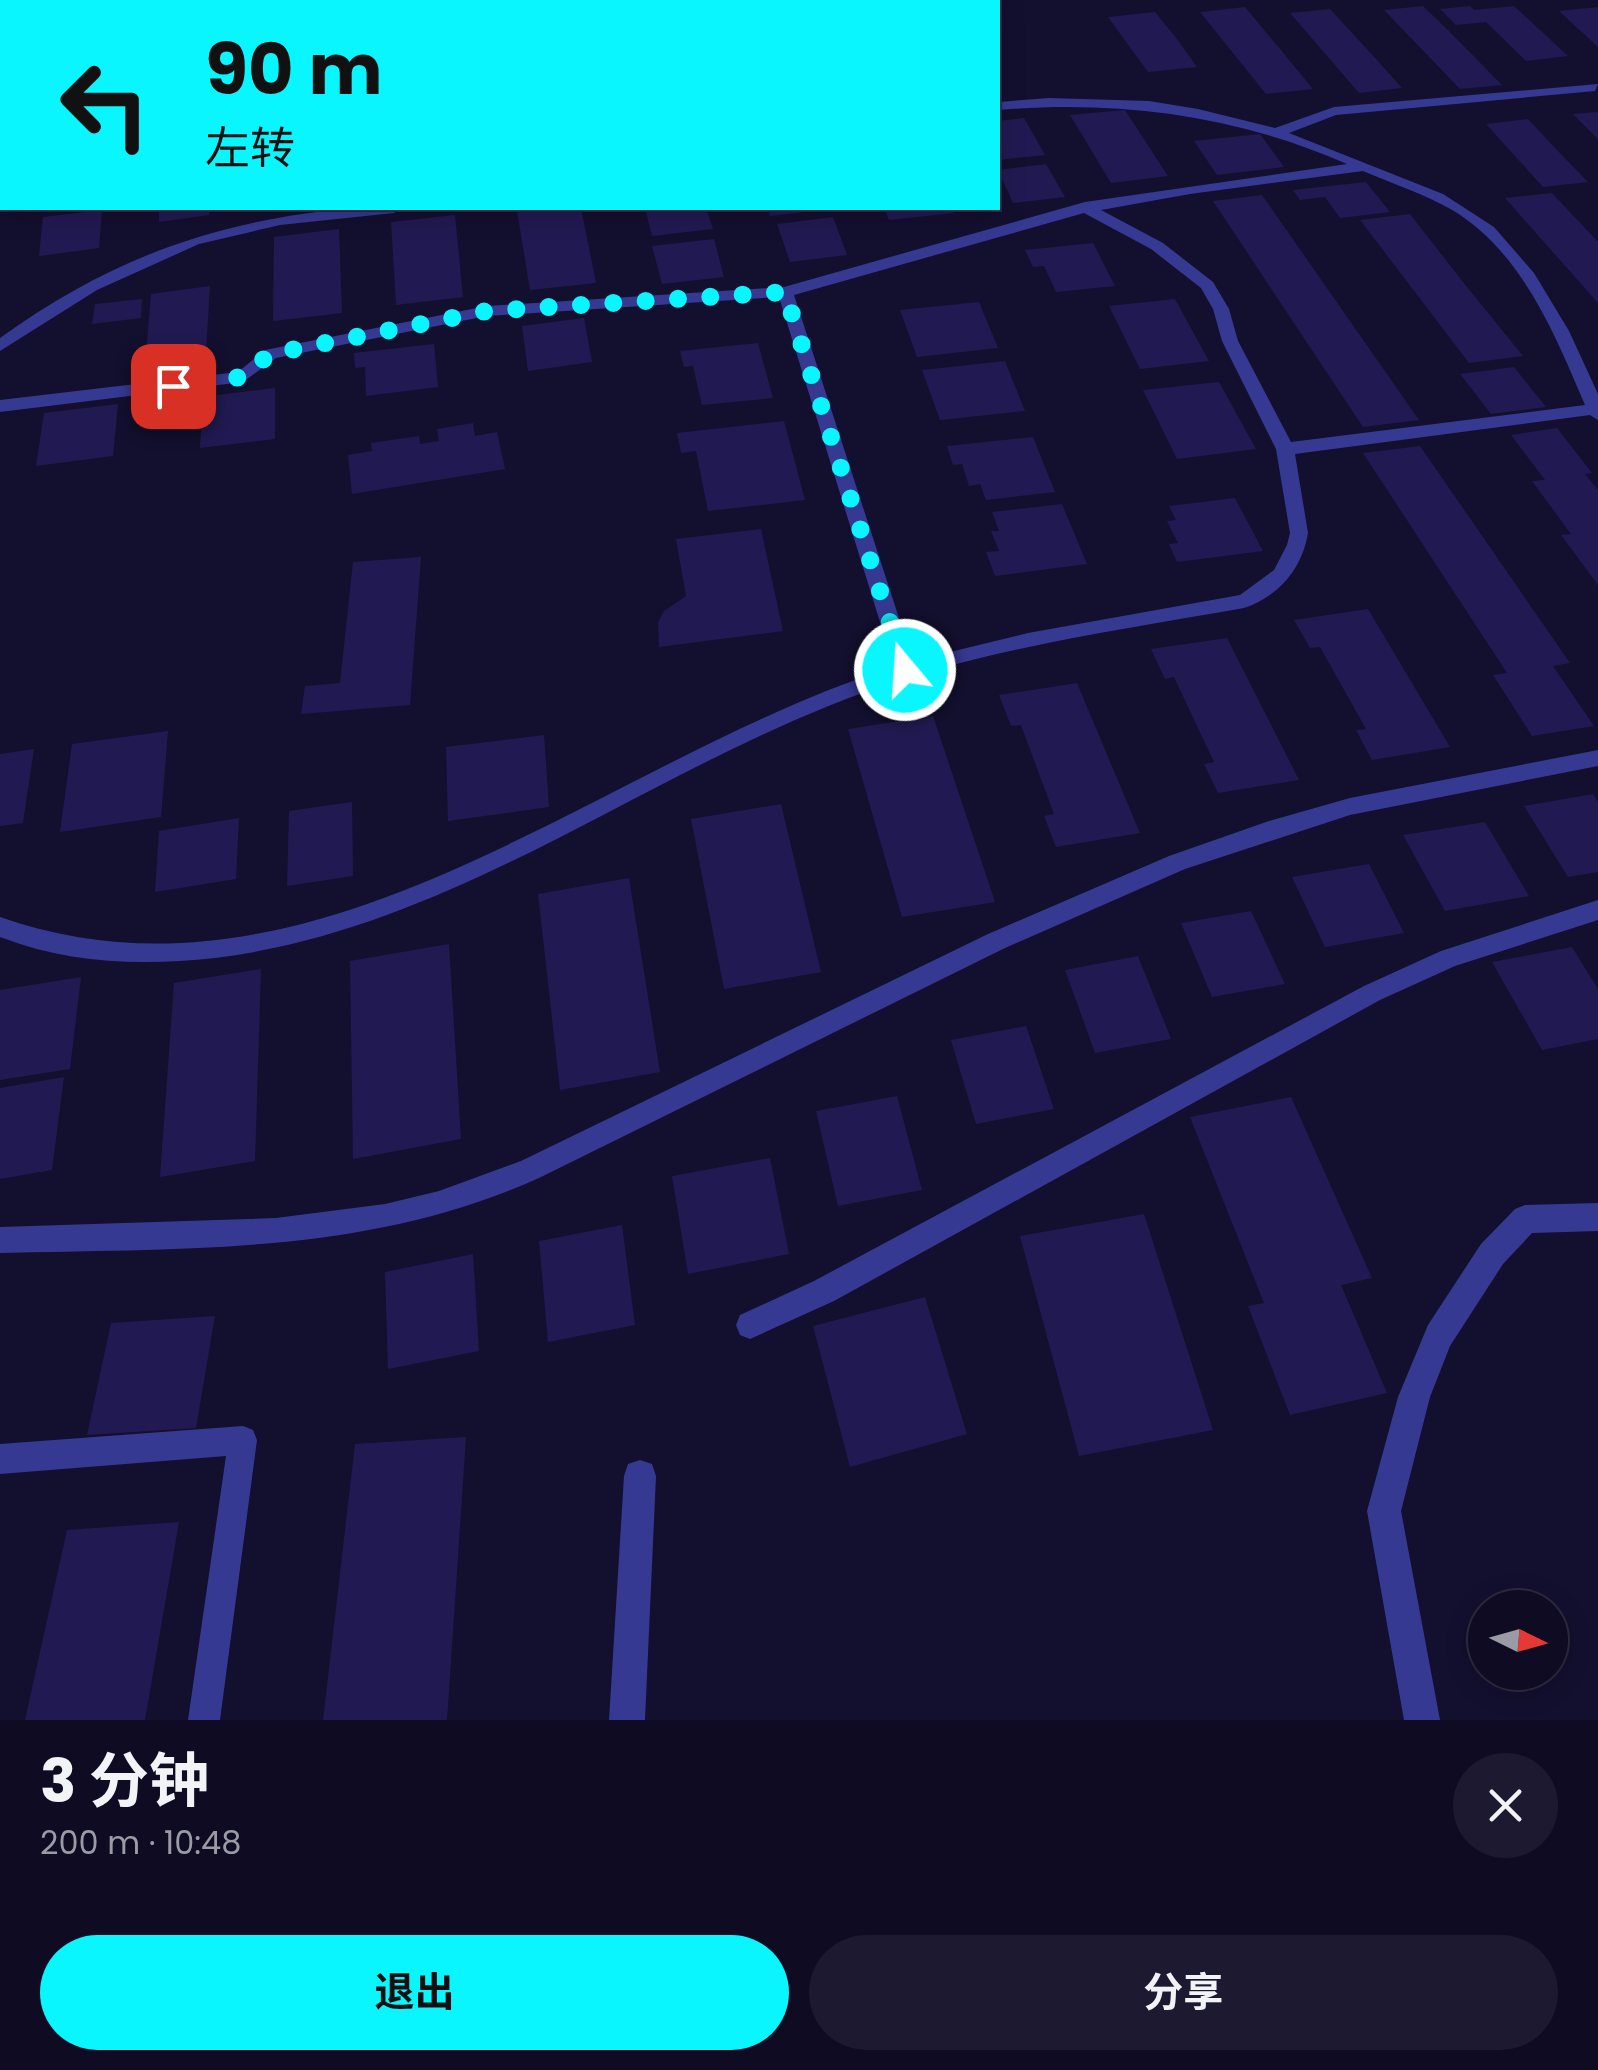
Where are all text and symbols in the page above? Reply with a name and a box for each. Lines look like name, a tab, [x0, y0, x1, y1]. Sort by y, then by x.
text: 90 m	[205, 20, 383, 119]
icon: left	[40, 40, 170, 170]
text: 左转	[205, 117, 295, 180]
pin	[131, 344, 216, 429]
icon: arrive	[146, 359, 201, 414]
position arrow	[853, 618, 957, 722]
north arrow	[1468, 1590, 1568, 1690]
map controls	[1468, 1590, 1568, 1690]
text: 3 分钟	[40, 1739, 209, 1823]
button: close	[1453, 1753, 1558, 1858]
text: 200 m · 10:48	[40, 1820, 241, 1865]
button: 退出	[40, 1935, 789, 2050]
button: 分享	[809, 1935, 1558, 2050]

